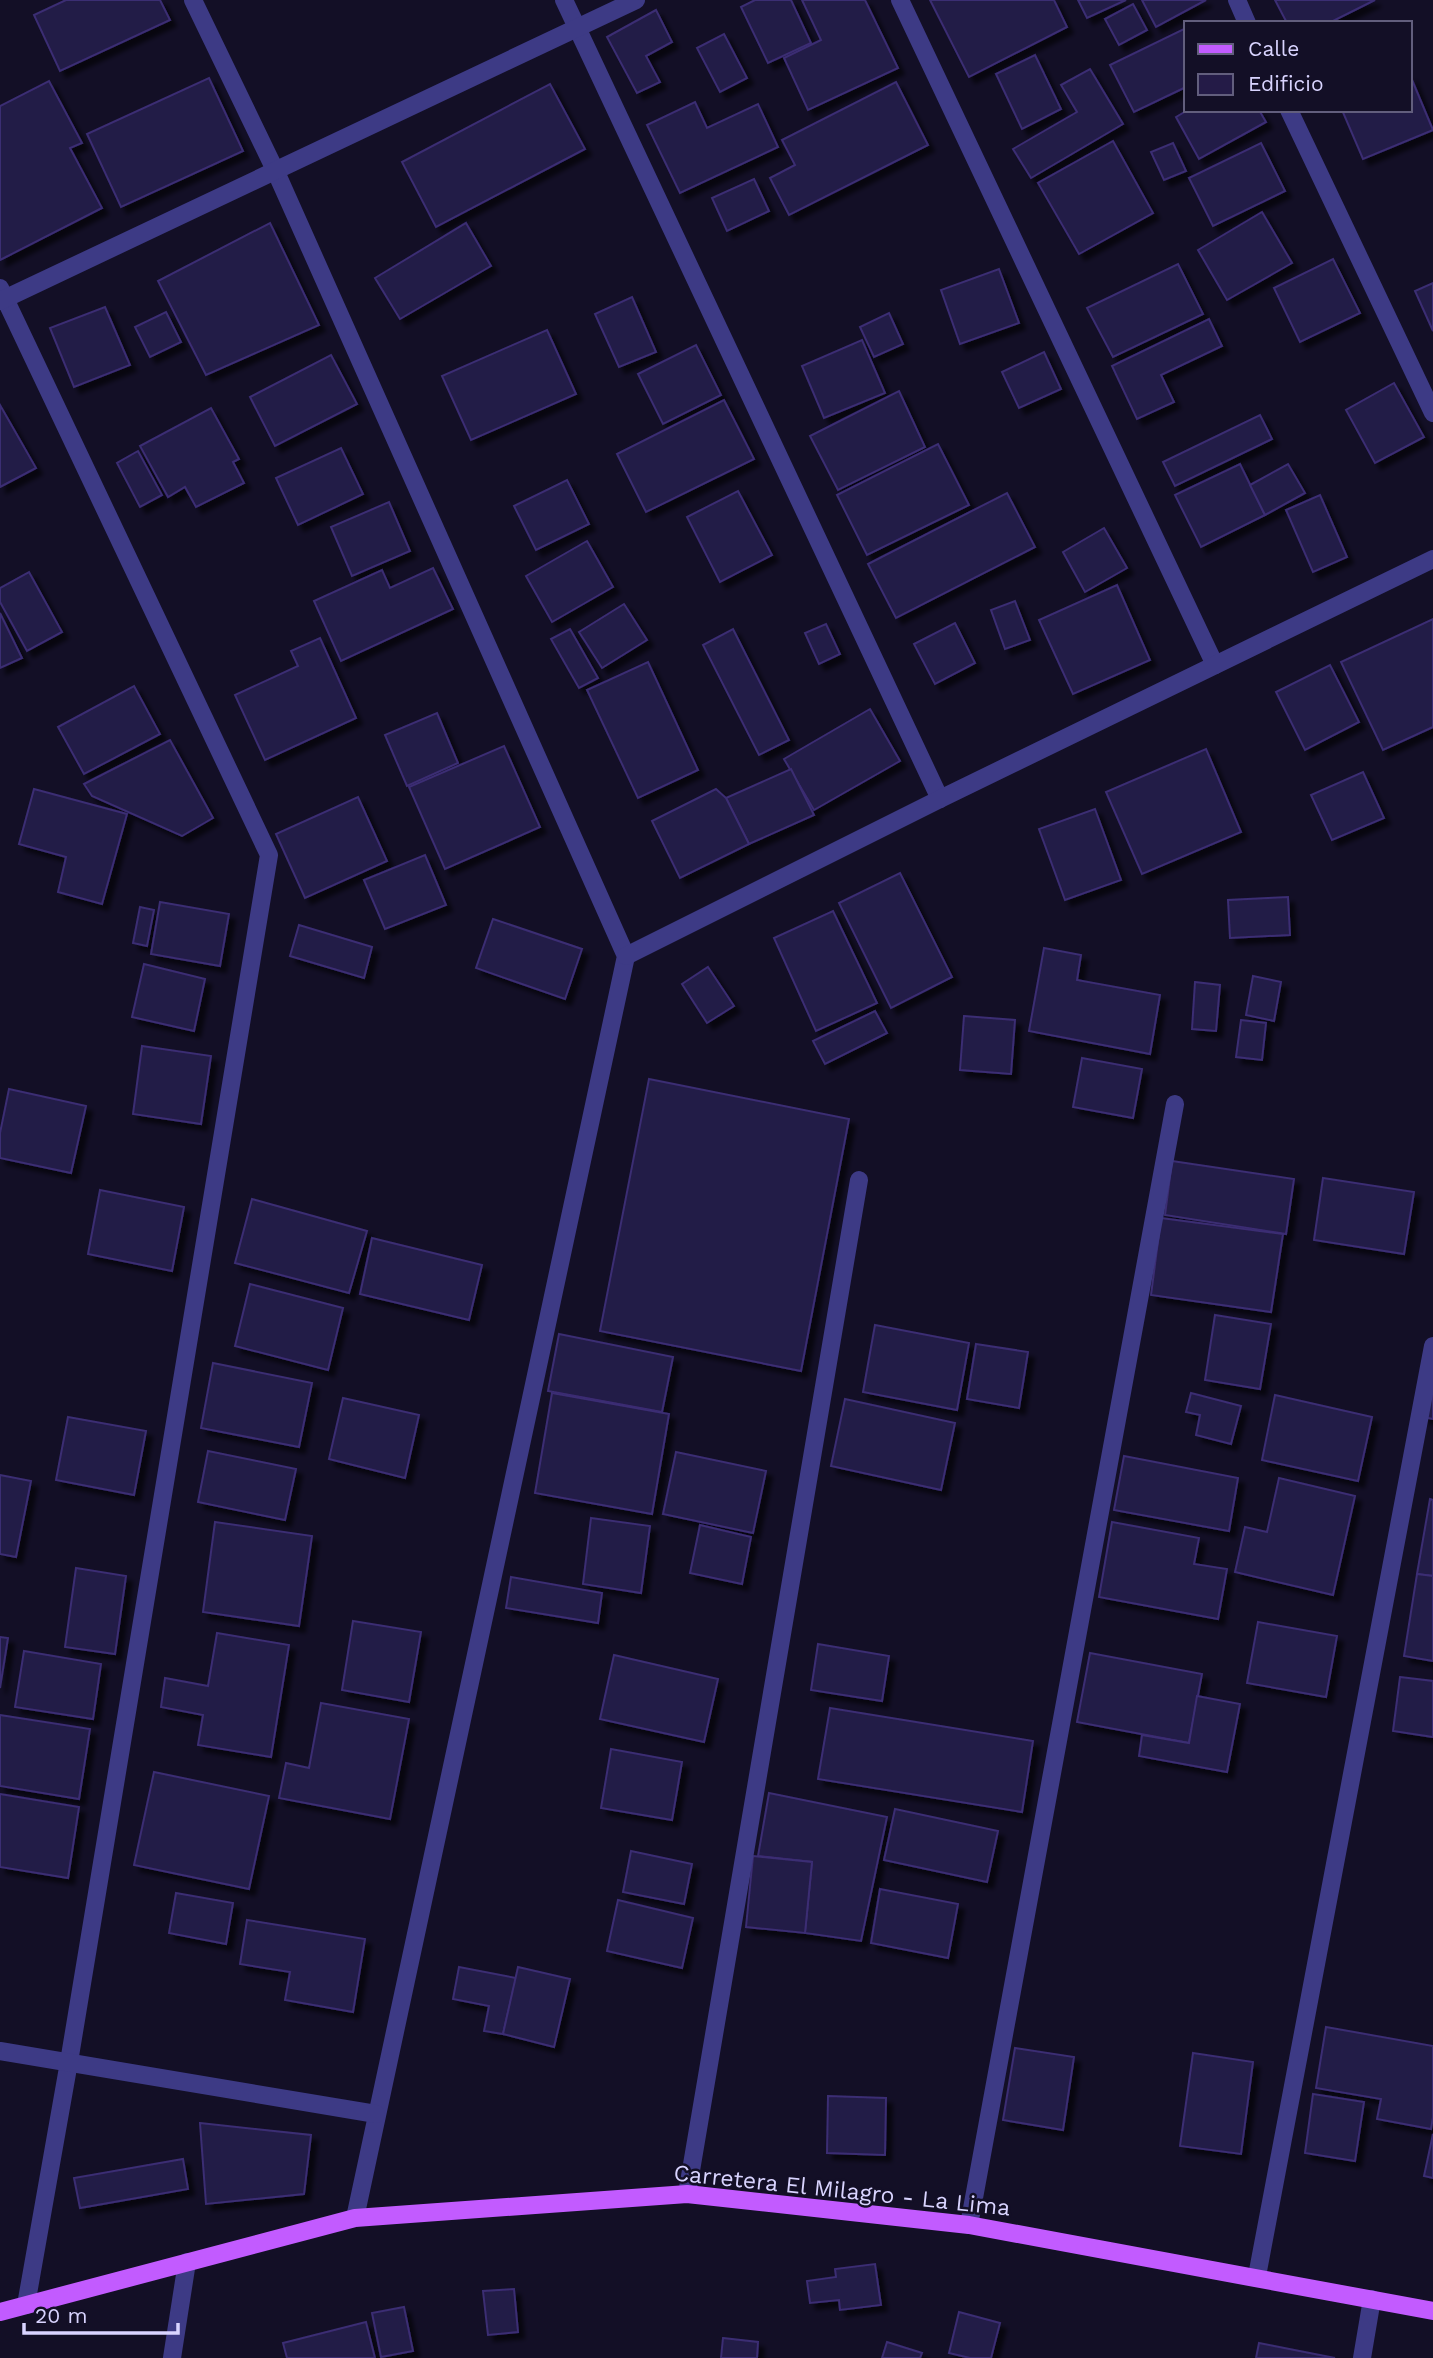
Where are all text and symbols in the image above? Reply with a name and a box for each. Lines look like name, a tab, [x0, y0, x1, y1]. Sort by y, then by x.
legend	[1184, 21, 1412, 112]
text: Calle	[1248, 36, 1299, 61]
text: Edificio	[1248, 71, 1324, 96]
street label: Carretera El Milagro - La Lima	[672, 2159, 1012, 2222]
scale bar	[24, 2292, 178, 2336]
text: 20 m	[35, 2303, 87, 2328]

